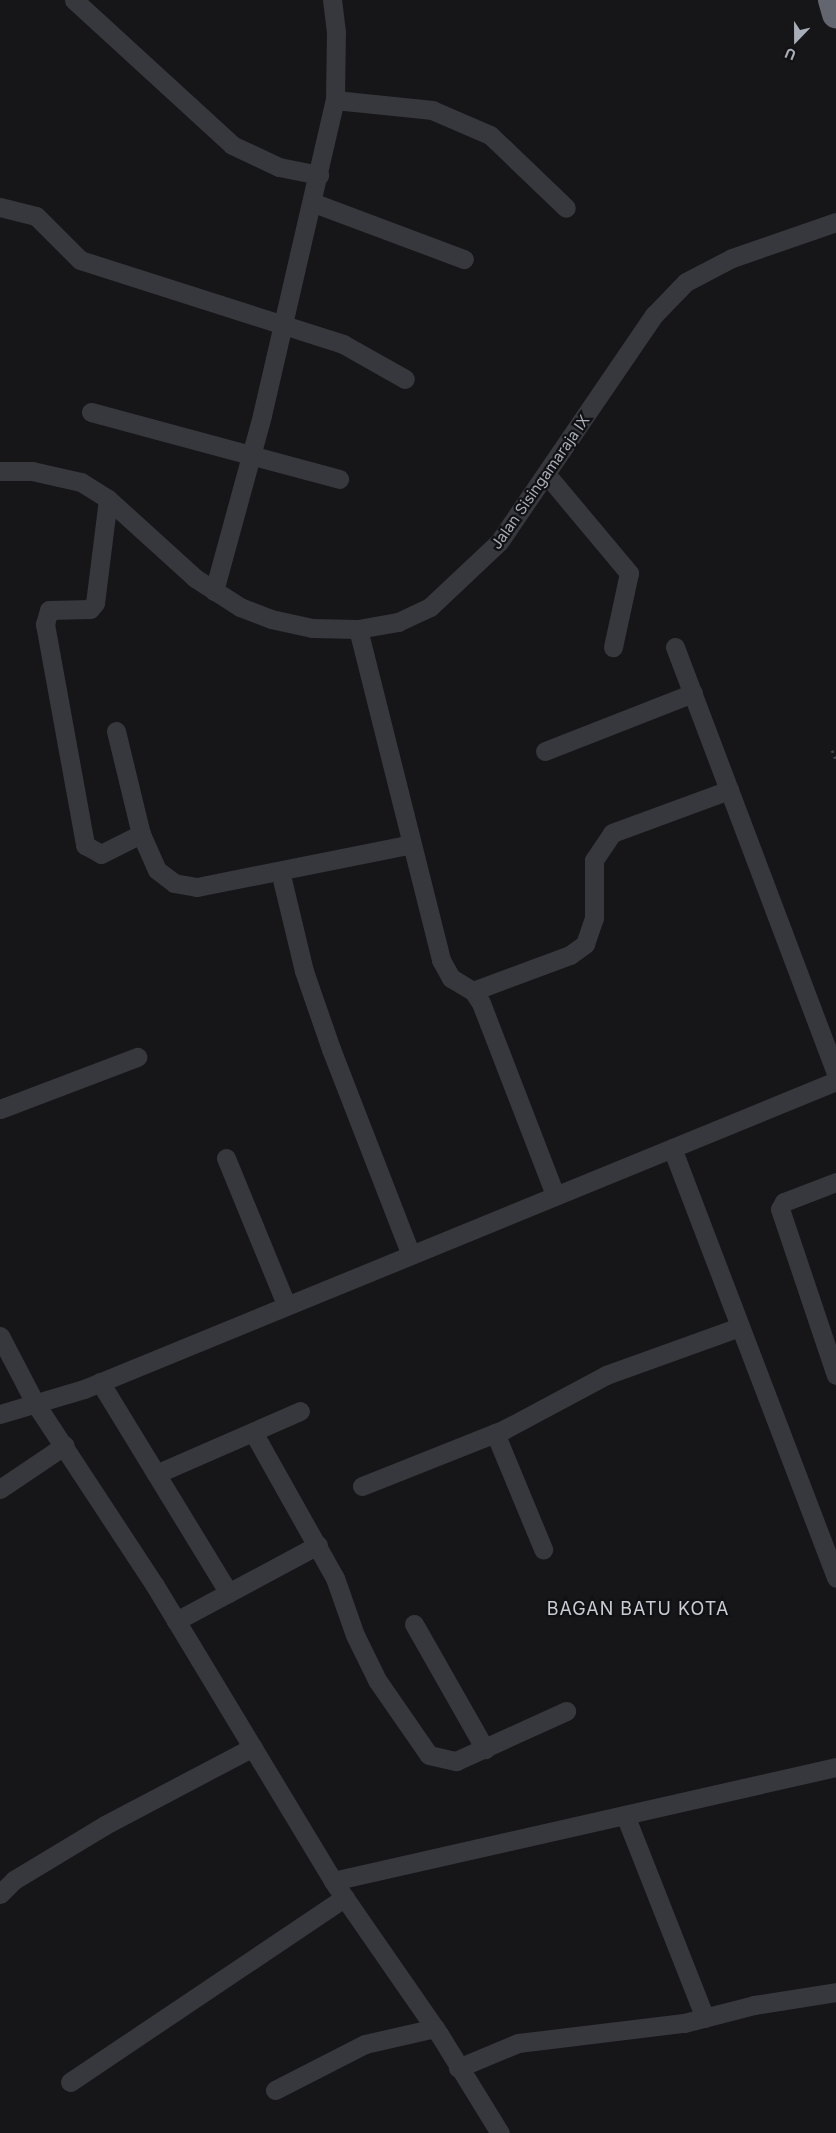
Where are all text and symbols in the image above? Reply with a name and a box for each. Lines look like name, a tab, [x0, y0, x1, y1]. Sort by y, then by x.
north arrow	[771, 15, 821, 65]
text: U	[782, 45, 798, 64]
street label: Jalan Sisingamaraja IX	[487, 411, 593, 553]
district label: BAGAN BATU KOTA	[545, 1598, 731, 1620]

